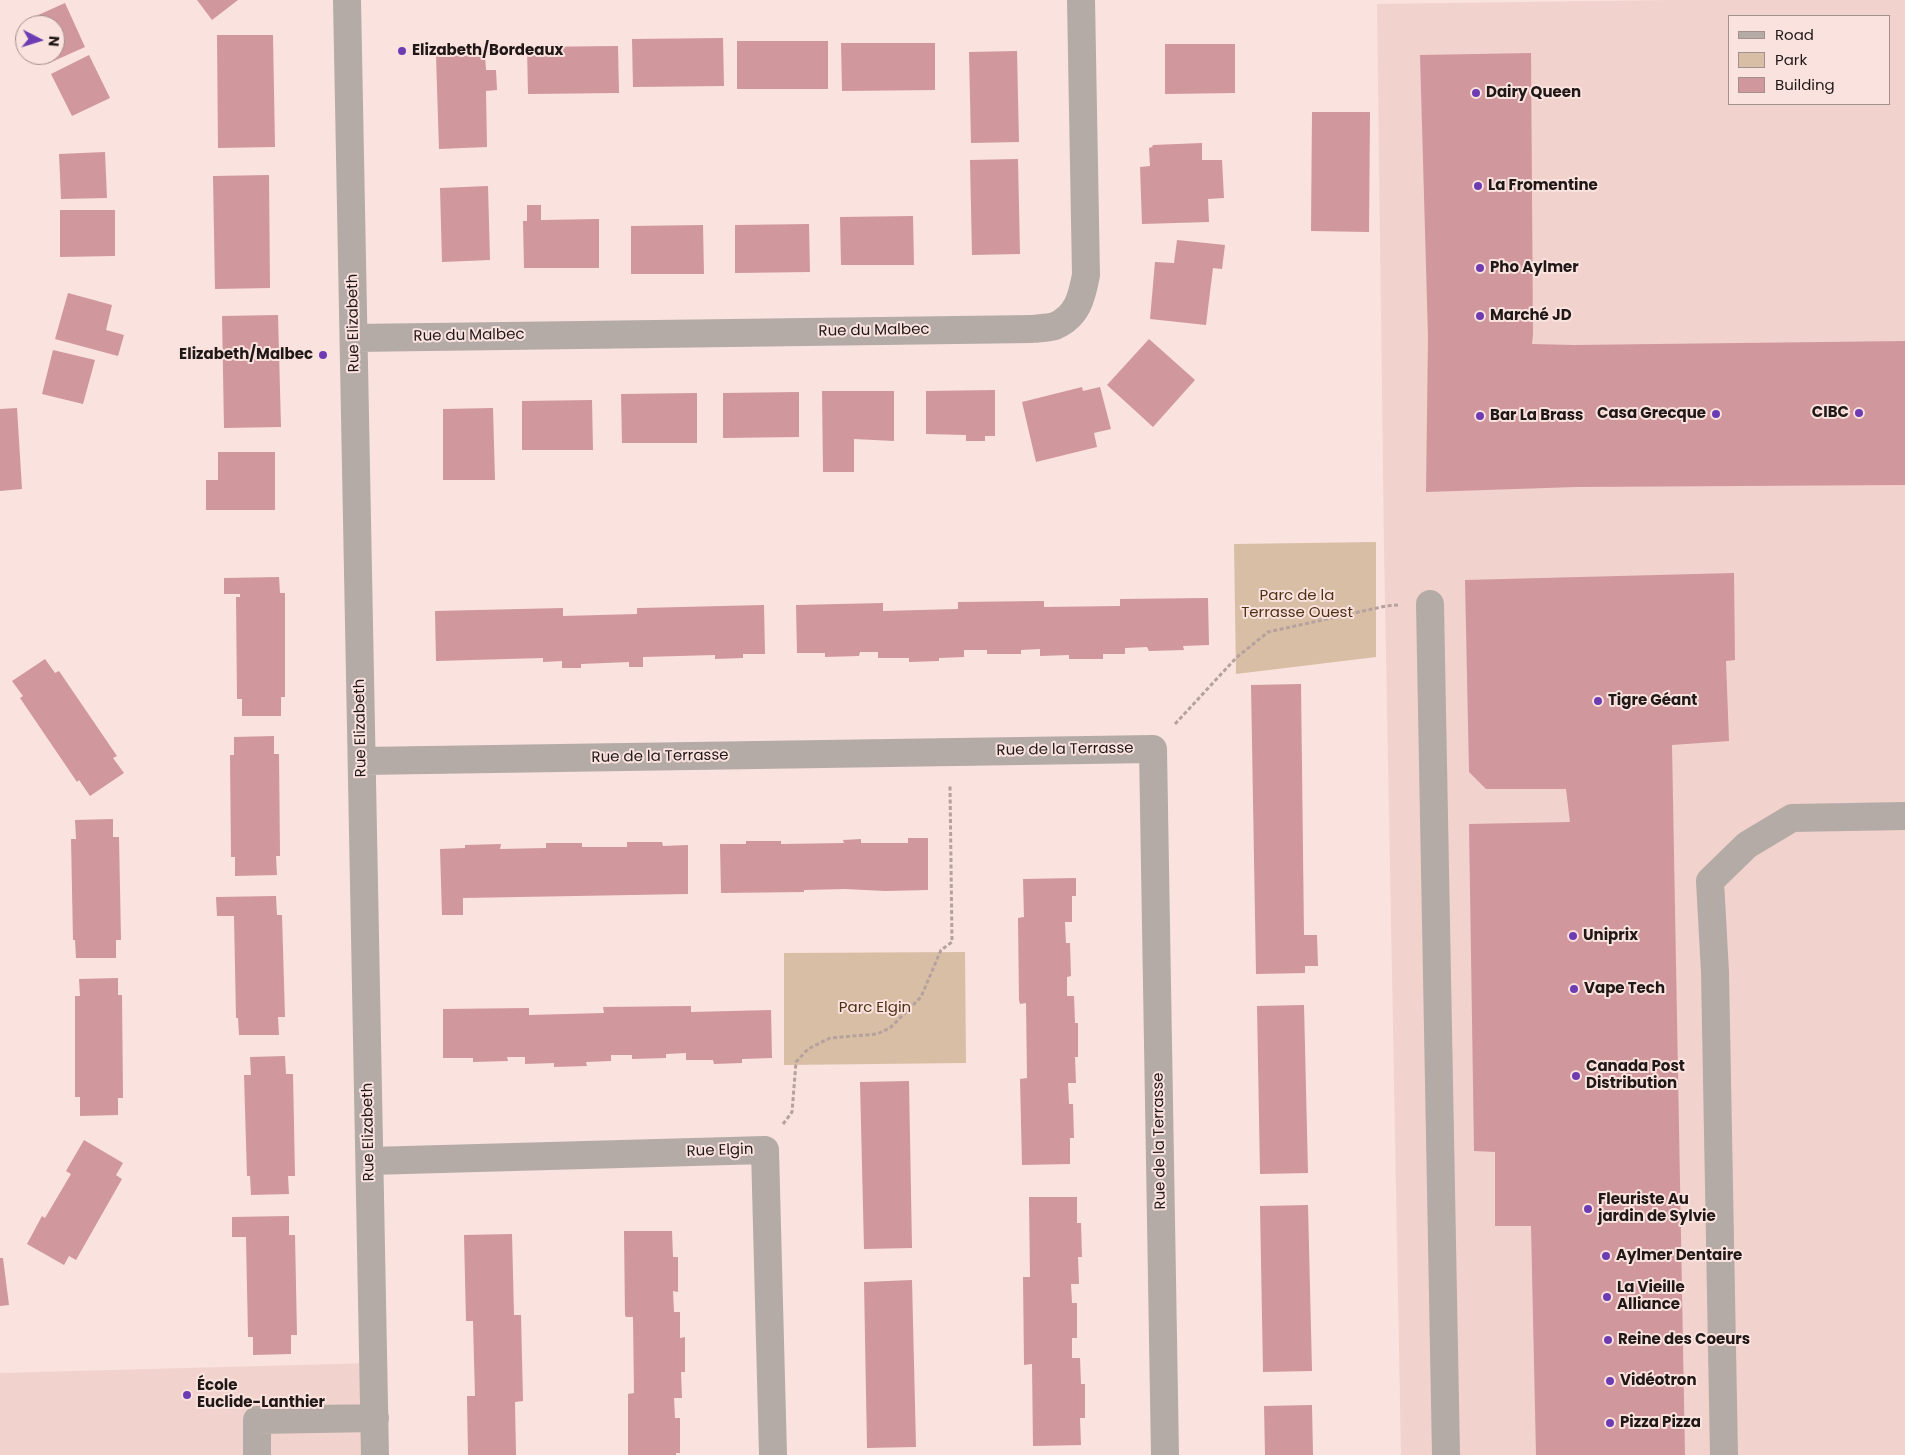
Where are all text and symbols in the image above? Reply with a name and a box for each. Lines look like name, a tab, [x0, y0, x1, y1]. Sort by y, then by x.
north arrow	[15, 15, 65, 65]
legend	[1728, 15, 1890, 105]
text: Road	[1775, 24, 1814, 45]
text: N	[44, 35, 64, 47]
place label: Elizabeth/Bordeaux	[412, 42, 563, 60]
marker: Elizabeth/Bordeaux	[396, 45, 408, 57]
text: Park	[1775, 49, 1807, 70]
text: Building	[1775, 74, 1835, 95]
place label: Dairy Queen	[1486, 84, 1581, 102]
marker: Dairy Queen	[1470, 87, 1482, 99]
place label: La Fromentine	[1488, 177, 1598, 195]
marker: La Fromentine	[1472, 180, 1484, 192]
place label: Pho Aylmer	[1490, 259, 1579, 277]
marker: Pho Aylmer	[1474, 262, 1486, 274]
street label: Rue Elizabeth	[344, 274, 364, 372]
place label: Marché JD	[1490, 307, 1572, 325]
marker: Marché JD	[1474, 310, 1486, 322]
street label: Rue du Malbec	[818, 321, 930, 341]
street label: Rue du Malbec	[413, 326, 525, 346]
place label: Elizabeth/Malbec	[179, 346, 313, 364]
marker: Elizabeth/Malbec	[317, 349, 329, 361]
place label: CIBC	[1812, 404, 1849, 422]
place label: Casa Grecque	[1597, 405, 1706, 423]
place label: Bar La Brass	[1490, 407, 1583, 425]
marker: CIBC	[1853, 407, 1865, 419]
marker: Casa Grecque	[1710, 408, 1722, 420]
marker: Bar La Brass	[1474, 410, 1486, 422]
park label: Parc de la Terrasse Ouest	[1241, 587, 1353, 622]
street label: Rue Elizabeth	[351, 679, 371, 777]
place label: Tigre Géant	[1608, 692, 1697, 710]
marker: Tigre Géant	[1592, 695, 1604, 707]
street label: Rue de la Terrasse	[996, 740, 1134, 760]
street label: Rue de la Terrasse	[591, 747, 729, 767]
place label: Uniprix	[1583, 927, 1638, 945]
marker: Uniprix	[1567, 930, 1579, 942]
place label: Vape Tech	[1584, 980, 1665, 998]
marker: Vape Tech	[1568, 983, 1580, 995]
park label: Parc Elgin	[839, 999, 911, 1017]
place label: Canada Post Distribution	[1586, 1058, 1685, 1093]
marker: Canada Post Distribution	[1570, 1070, 1582, 1082]
street label: Rue de la Terrasse	[1150, 1072, 1170, 1210]
street label: Rue Elizabeth	[359, 1083, 379, 1181]
street label: Rue Elgin	[686, 1141, 754, 1161]
place label: Fleuriste Au jardin de Sylvie	[1598, 1191, 1716, 1226]
marker: Fleuriste Au jardin de Sylvie	[1582, 1203, 1594, 1215]
place label: Aylmer Dentaire	[1616, 1247, 1742, 1265]
marker: Aylmer Dentaire	[1600, 1250, 1612, 1262]
place label: La Vieille Alliance	[1617, 1279, 1685, 1314]
marker: La Vieille Alliance	[1601, 1291, 1613, 1303]
place label: Reine des Coeurs	[1618, 1331, 1750, 1349]
marker: Reine des Coeurs	[1602, 1334, 1614, 1346]
place label: Vidéotron	[1620, 1372, 1697, 1390]
marker: Vidéotron	[1604, 1375, 1616, 1387]
place label: École Euclide-Lanthier	[197, 1377, 325, 1412]
marker: École Euclide-Lanthier	[181, 1389, 193, 1401]
place label: Pizza Pizza	[1620, 1414, 1701, 1432]
marker: Pizza Pizza	[1604, 1417, 1616, 1429]

